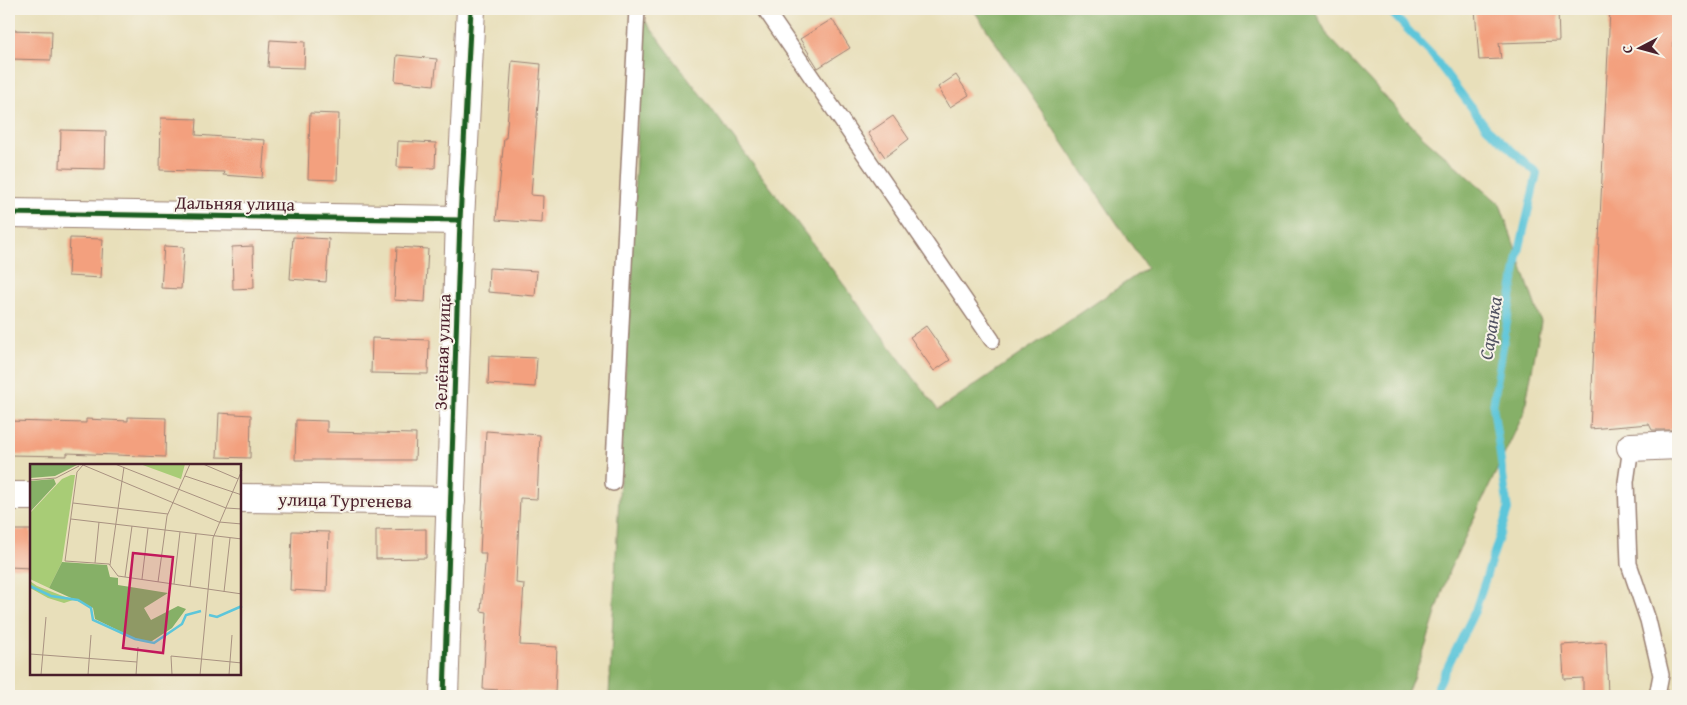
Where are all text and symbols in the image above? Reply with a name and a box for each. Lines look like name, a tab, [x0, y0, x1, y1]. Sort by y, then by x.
north arrow	[1614, 22, 1664, 72]
text: С	[1617, 44, 1637, 54]
street label: Дальняя улица	[174, 188, 296, 218]
street label: Зелёная улица	[426, 293, 458, 411]
water label: Саранка	[1471, 294, 1509, 362]
inset map	[30, 464, 241, 675]
street label: улица Тургенева	[277, 485, 413, 515]

